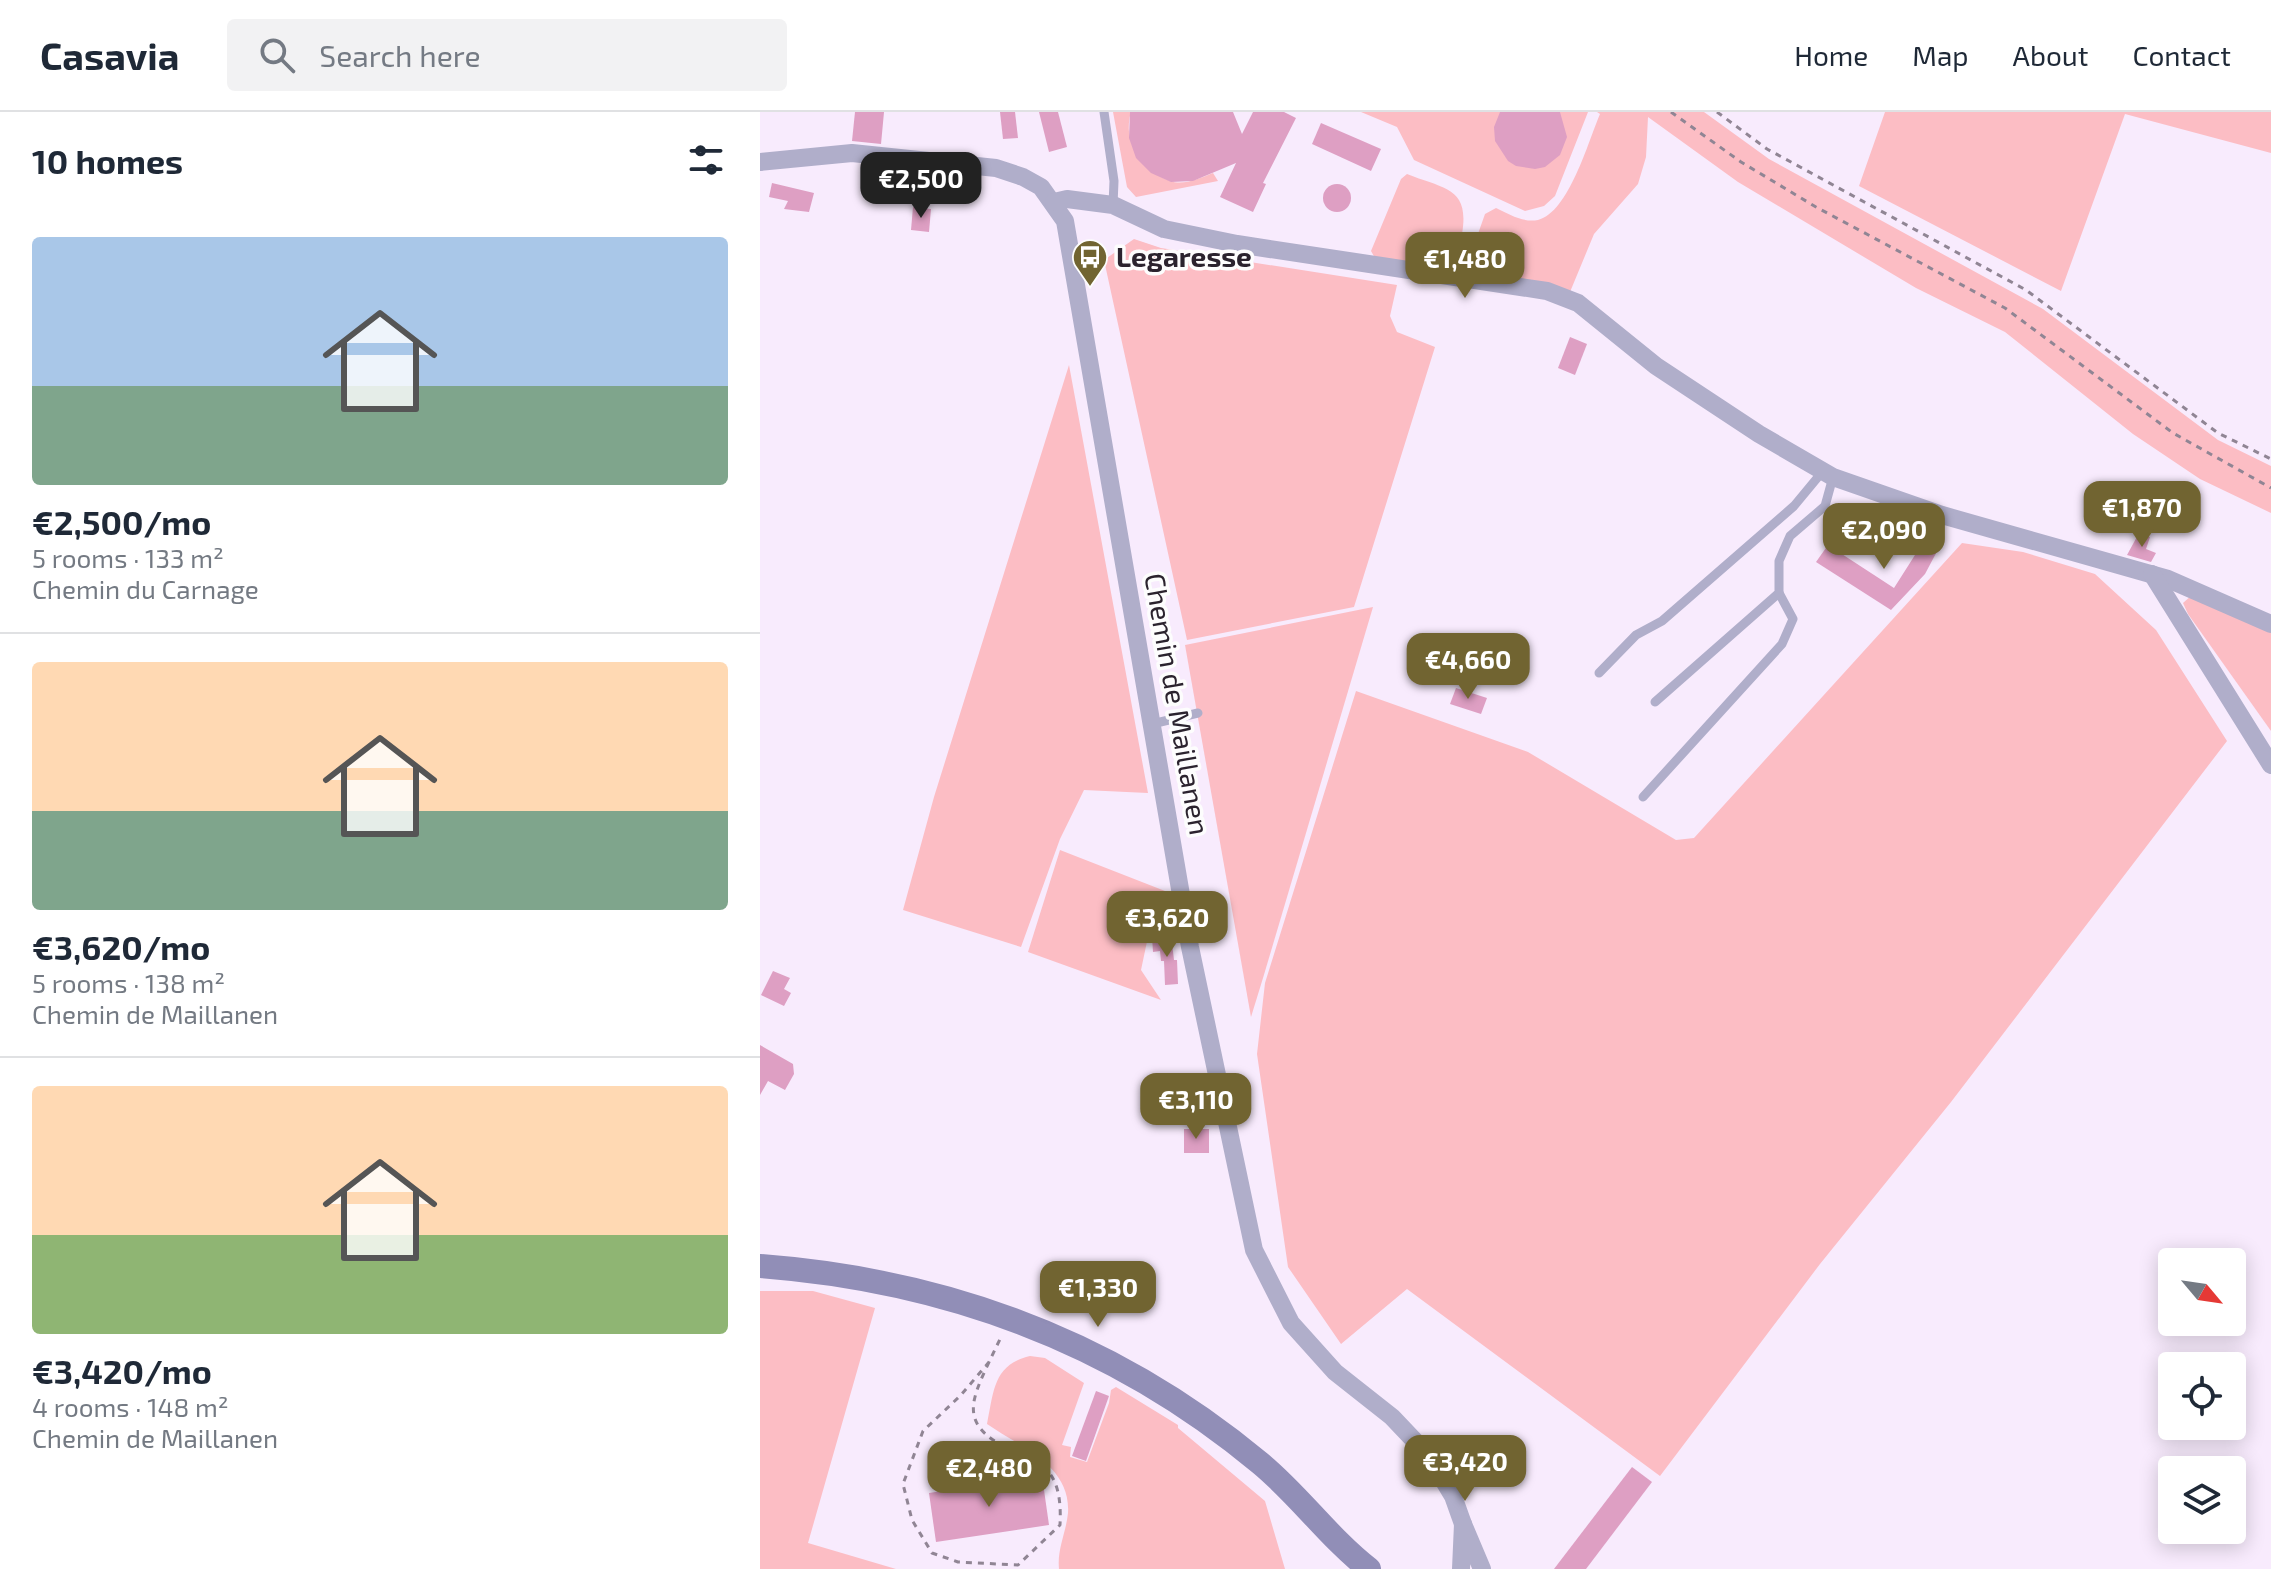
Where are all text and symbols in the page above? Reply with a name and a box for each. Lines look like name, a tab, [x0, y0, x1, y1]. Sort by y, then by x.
search box	[227, 19, 787, 91]
text: Casavia	[40, 32, 179, 78]
icon: search	[255, 33, 299, 77]
text: Search here	[319, 37, 481, 73]
text: Home	[1794, 38, 1868, 72]
text: Map	[1912, 38, 1969, 72]
text: About	[2013, 38, 2088, 72]
text: Contact	[2132, 38, 2231, 72]
icon: filters	[684, 138, 728, 182]
text: 10 homes	[32, 140, 183, 181]
pin: €2,500	[856, 152, 986, 220]
text: €2,500	[878, 162, 964, 193]
pin: €1,480	[1400, 232, 1530, 300]
bus stop icon: Legaresse	[1071, 238, 1109, 288]
place label: Legaresse	[1116, 239, 1252, 273]
text: €1,480	[1423, 242, 1507, 273]
icon: home	[308, 289, 452, 433]
pin: €1,870	[2077, 481, 2207, 549]
text: €1,870	[2102, 491, 2182, 522]
text: €2,500/mo	[32, 501, 211, 542]
pin: €2,090	[1819, 503, 1949, 571]
text: €2,090	[1841, 513, 1927, 544]
text: 5 rooms · 133 m²	[32, 542, 224, 573]
street label: Chemin de Maillanen	[1138, 570, 1218, 837]
text: Chemin du Carnage	[32, 573, 259, 604]
pin: €4,660	[1403, 633, 1533, 701]
text: €4,660	[1425, 643, 1511, 674]
icon: home	[308, 714, 452, 858]
pin: €3,620	[1102, 891, 1232, 959]
text: €3,620	[1125, 901, 1209, 932]
text: €3,620/mo	[32, 926, 210, 967]
text: 5 rooms · 138 m²	[32, 967, 225, 998]
text: Chemin de Maillanen	[32, 998, 278, 1029]
pin: €3,110	[1131, 1073, 1261, 1141]
text: €3,110	[1158, 1083, 1234, 1114]
icon: home	[308, 1138, 452, 1282]
north arrow	[2158, 1248, 2246, 1336]
map controls	[2158, 1248, 2246, 1544]
pin: €1,330	[1033, 1261, 1163, 1329]
text: €1,330	[1058, 1271, 1138, 1302]
text: €3,420/mo	[32, 1350, 212, 1391]
button: locate	[2158, 1352, 2246, 1440]
text: 4 rooms · 148 m²	[32, 1391, 229, 1422]
text: Chemin de Maillanen	[32, 1422, 278, 1453]
pin: €3,420	[1400, 1435, 1530, 1503]
pin: €2,480	[924, 1441, 1054, 1509]
text: €3,420	[1422, 1445, 1508, 1476]
text: €2,480	[945, 1451, 1033, 1482]
button: layers	[2158, 1456, 2246, 1544]

